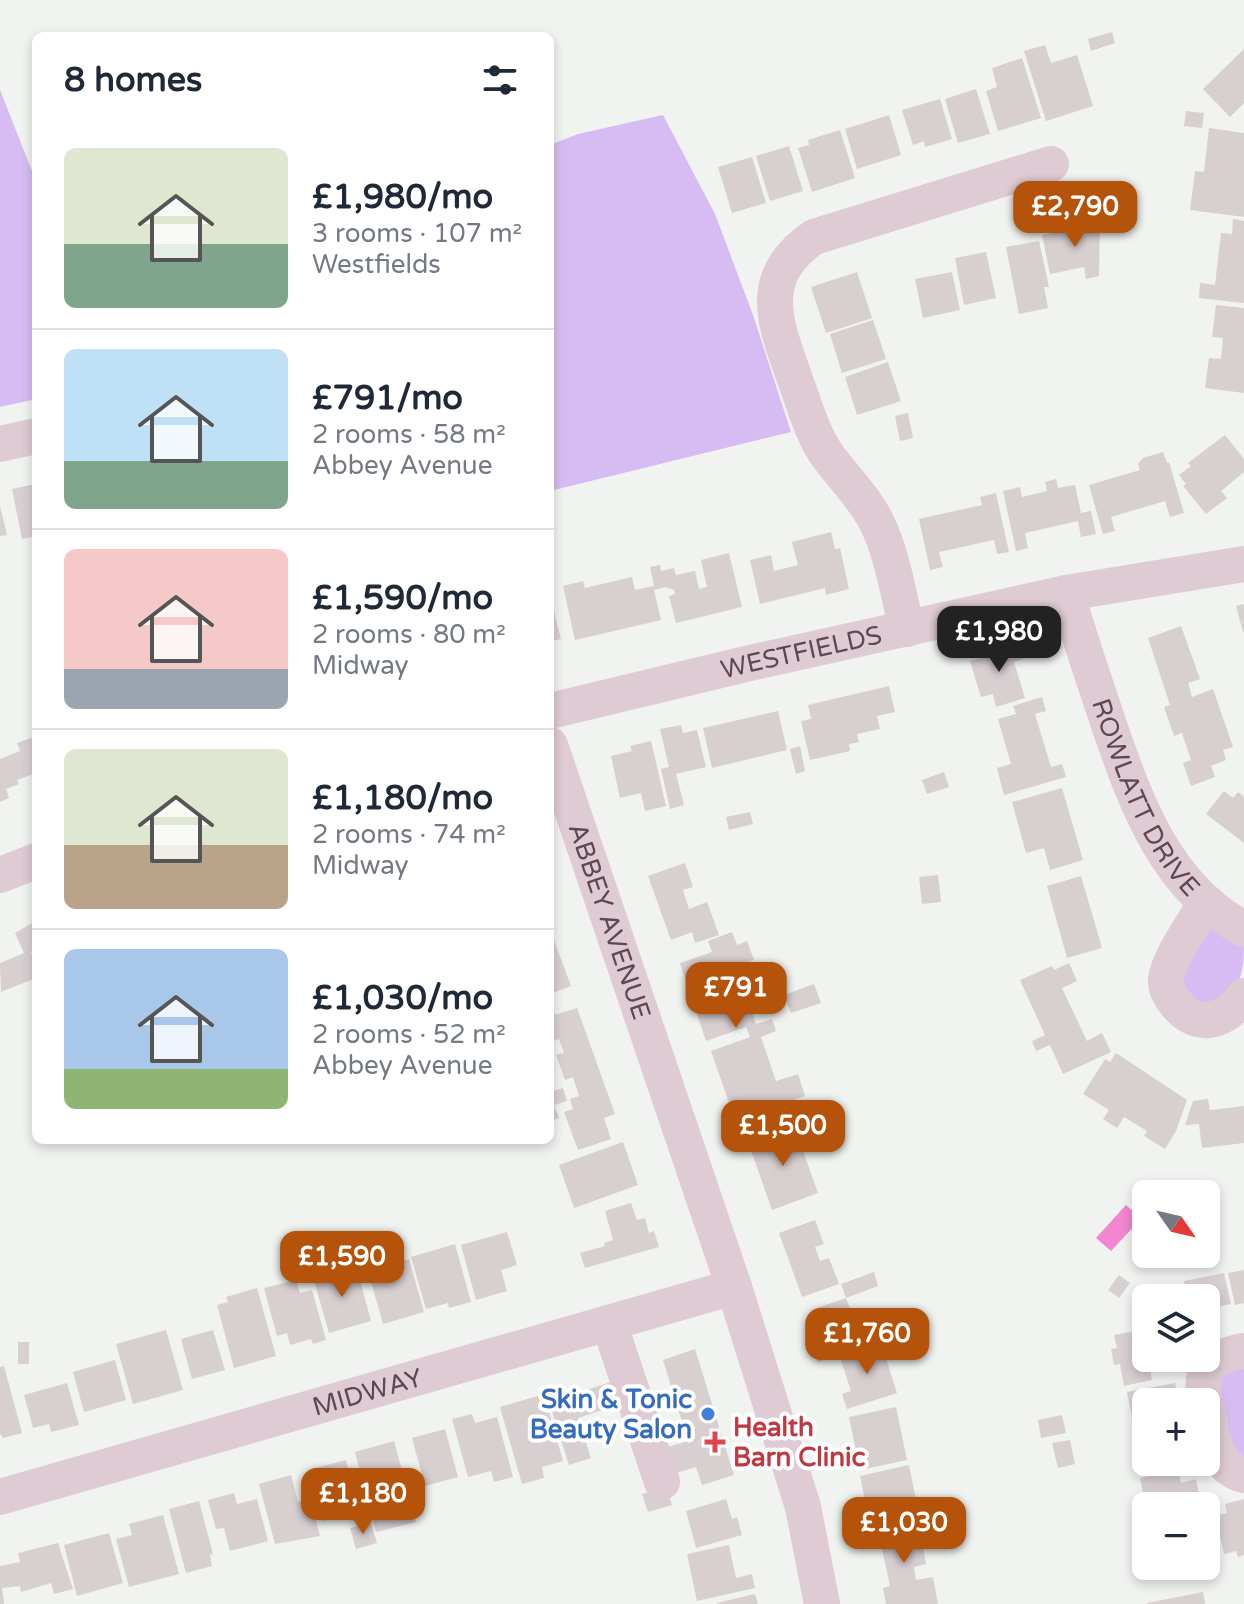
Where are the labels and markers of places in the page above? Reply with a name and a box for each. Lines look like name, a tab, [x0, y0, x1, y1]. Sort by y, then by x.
pin: £2,790	[1010, 181, 1140, 249]
pin: £1,980	[934, 606, 1064, 674]
pin: £791	[689, 962, 783, 1030]
pin: £1,500	[718, 1100, 848, 1168]
pin: £1,590	[277, 1231, 407, 1299]
pin: £1,760	[802, 1308, 932, 1376]
place label: Skin & Tonic Beauty Salon	[530, 1384, 692, 1445]
marker: Skin & Tonic Beauty Salon	[699, 1405, 717, 1423]
place label: Health Barn Clinic	[733, 1412, 866, 1473]
marker: Health Barn Clinic	[704, 1431, 726, 1453]
pin: £1,180	[298, 1468, 428, 1536]
pin: £1,030	[839, 1497, 969, 1565]

